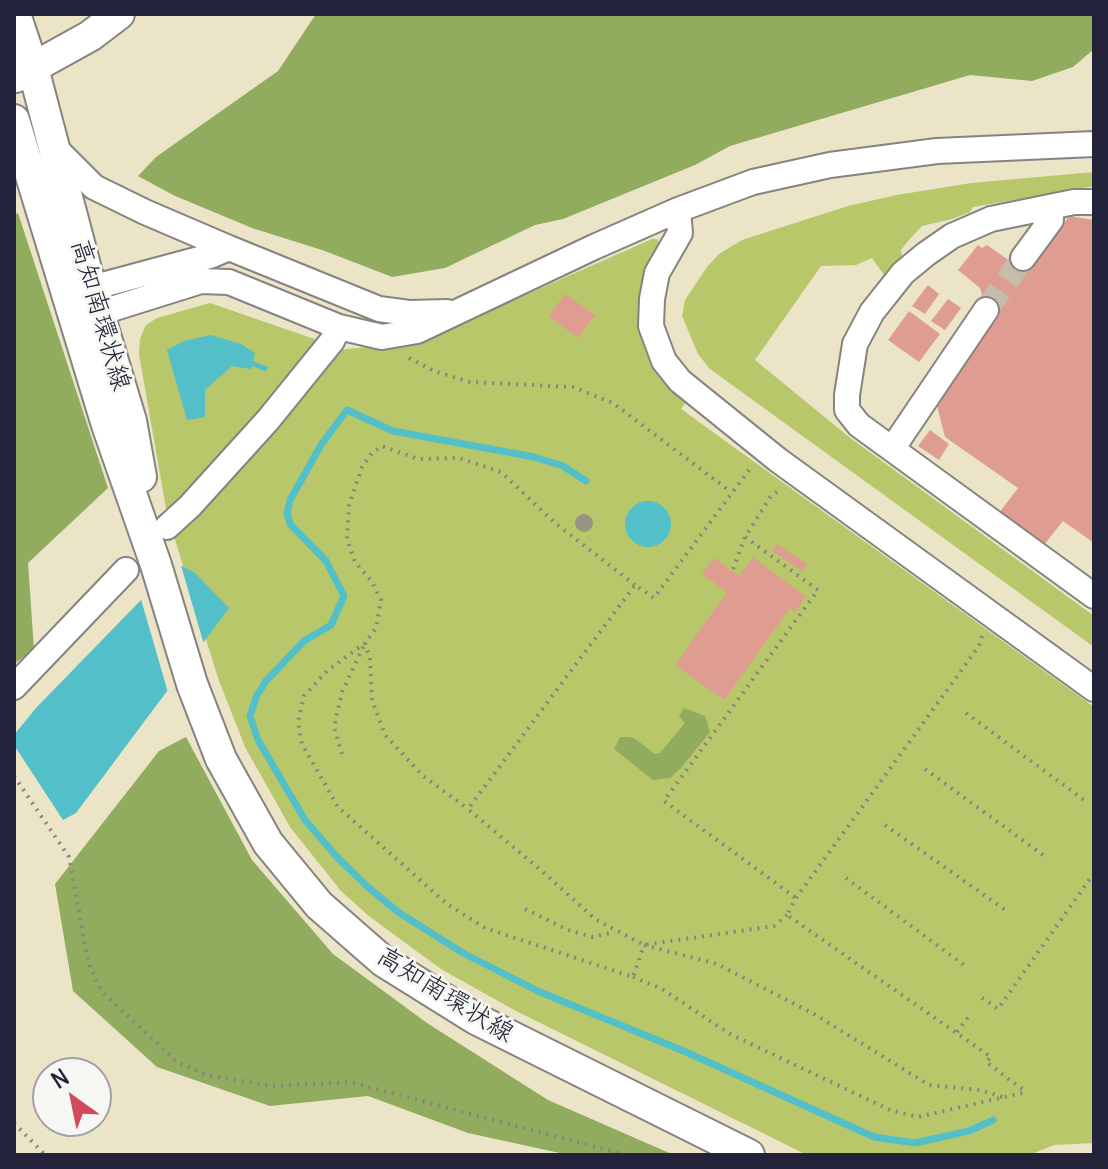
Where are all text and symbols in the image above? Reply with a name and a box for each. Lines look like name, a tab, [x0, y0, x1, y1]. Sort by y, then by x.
street label: 高知南環状線	[64, 236, 136, 394]
street label: 高知南環状線	[371, 940, 519, 1050]
north arrow	[32, 1057, 112, 1137]
text: N	[46, 1063, 74, 1094]

